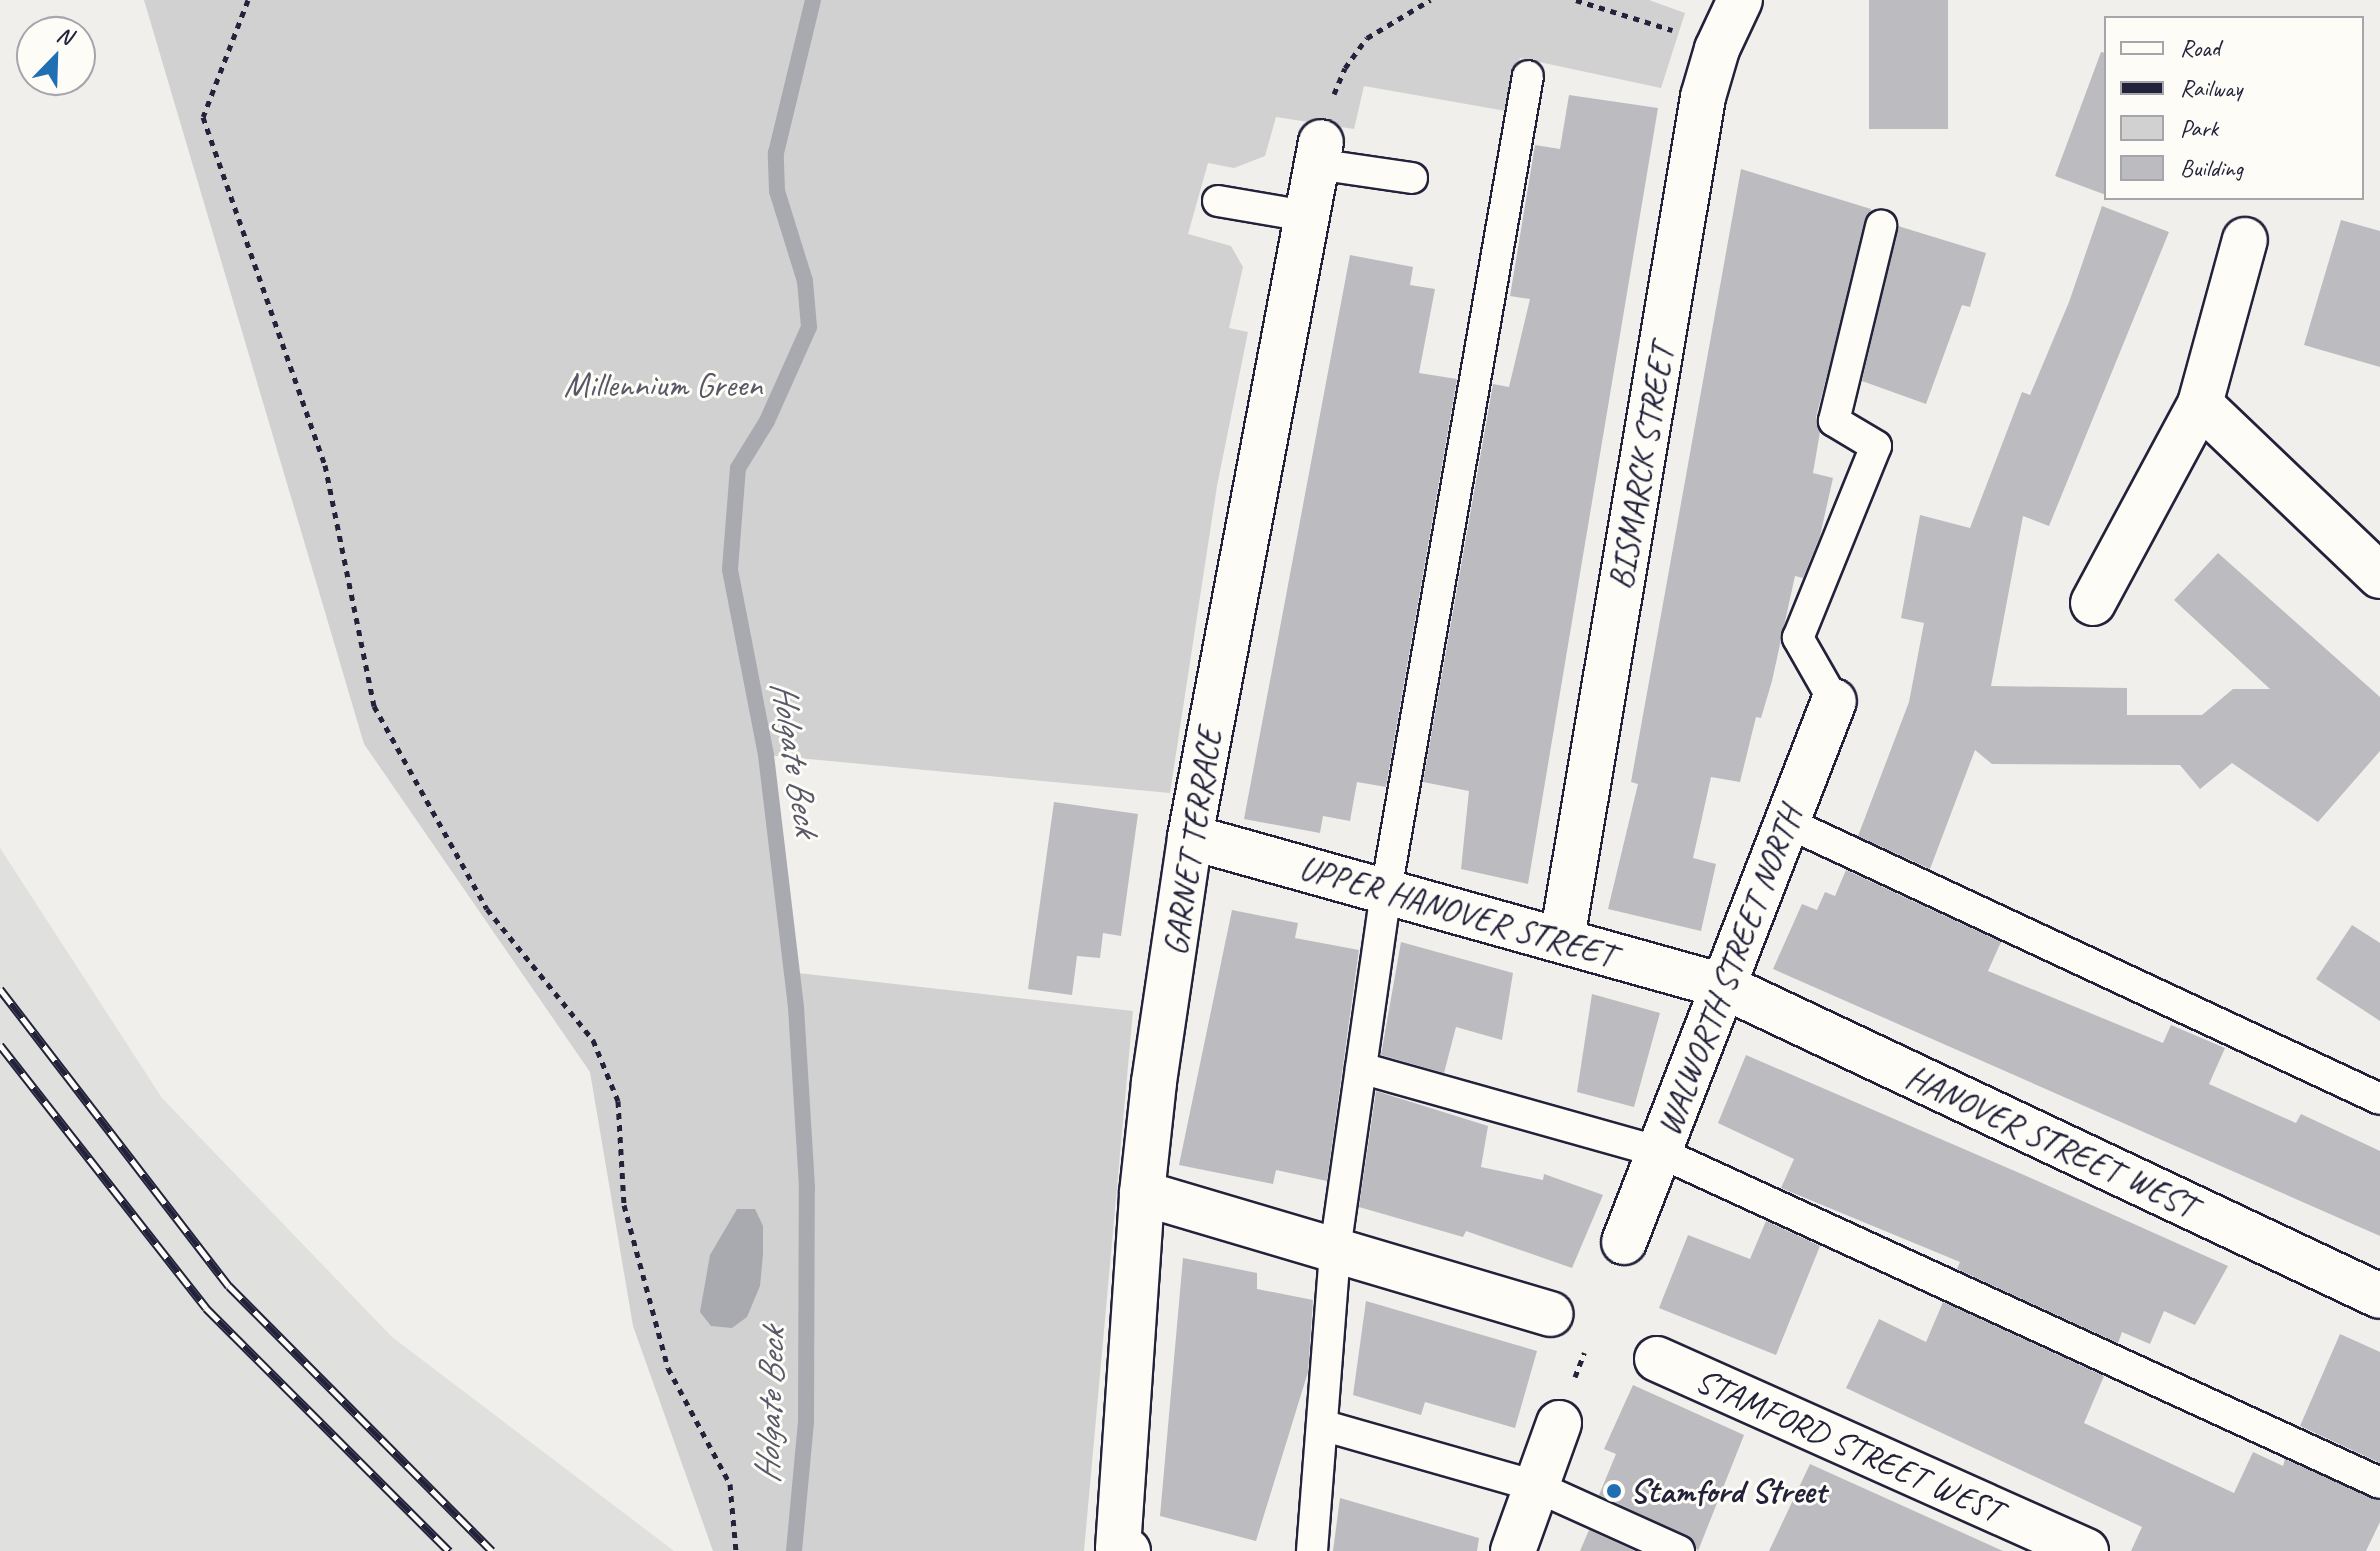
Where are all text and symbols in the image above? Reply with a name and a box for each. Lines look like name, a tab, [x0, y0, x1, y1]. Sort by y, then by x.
north arrow	[16, 16, 96, 96]
legend	[2104, 16, 2364, 200]
text: N	[53, 20, 76, 51]
text: Road	[2180, 33, 2220, 63]
text: Railway	[2180, 73, 2242, 103]
text: Park	[2180, 113, 2218, 143]
text: Building	[2180, 153, 2243, 183]
street label: BISMARCK STREET	[1599, 342, 1683, 592]
park label: Millennium Green	[564, 365, 762, 405]
water label: Holgate Beck	[762, 678, 828, 838]
street label: GARNET TERRACE	[1154, 726, 1230, 958]
street label: WALWORTH STREET NORTH	[1647, 800, 1811, 1142]
street label: UPPER HANOVER STREET	[1296, 847, 1618, 975]
street label: HANOVER STREET WEST	[1900, 1056, 2202, 1226]
water label: Holgate Beck	[746, 1328, 794, 1484]
street label: STAMFORD STREET WEST	[1689, 1359, 2009, 1531]
place label: Stamford Street	[1630, 1471, 1826, 1511]
marker: Stamford Street	[1605, 1482, 1623, 1500]

